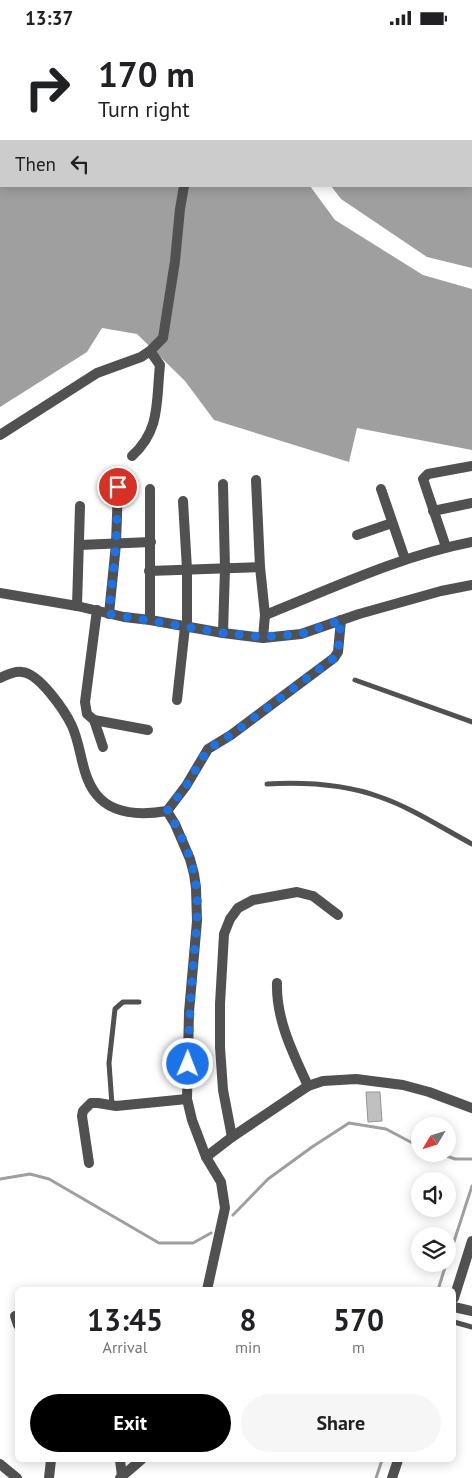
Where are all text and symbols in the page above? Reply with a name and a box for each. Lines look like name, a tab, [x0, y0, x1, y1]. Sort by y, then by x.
text: 13:37	[25, 6, 73, 30]
text: 170 m	[98, 51, 195, 97]
icon: right	[15, 55, 80, 120]
text: Turn right	[98, 95, 190, 123]
icon: left	[66, 150, 94, 178]
text: Then	[15, 152, 56, 176]
pin	[97, 466, 139, 508]
icon: arrive	[104, 473, 132, 501]
position arrow	[161, 1037, 213, 1089]
north arrow	[411, 1117, 456, 1163]
map controls	[411, 1117, 456, 1272]
button: sound	[411, 1172, 456, 1217]
button: layers	[411, 1227, 456, 1272]
text: 13:45	[87, 1300, 163, 1339]
text: 8	[240, 1300, 257, 1339]
text: 570	[333, 1300, 384, 1339]
text: Arrival	[103, 1337, 147, 1357]
text: min	[235, 1337, 261, 1357]
text: m	[352, 1337, 365, 1357]
button: Exit	[30, 1394, 231, 1452]
button: Share	[241, 1394, 441, 1452]

